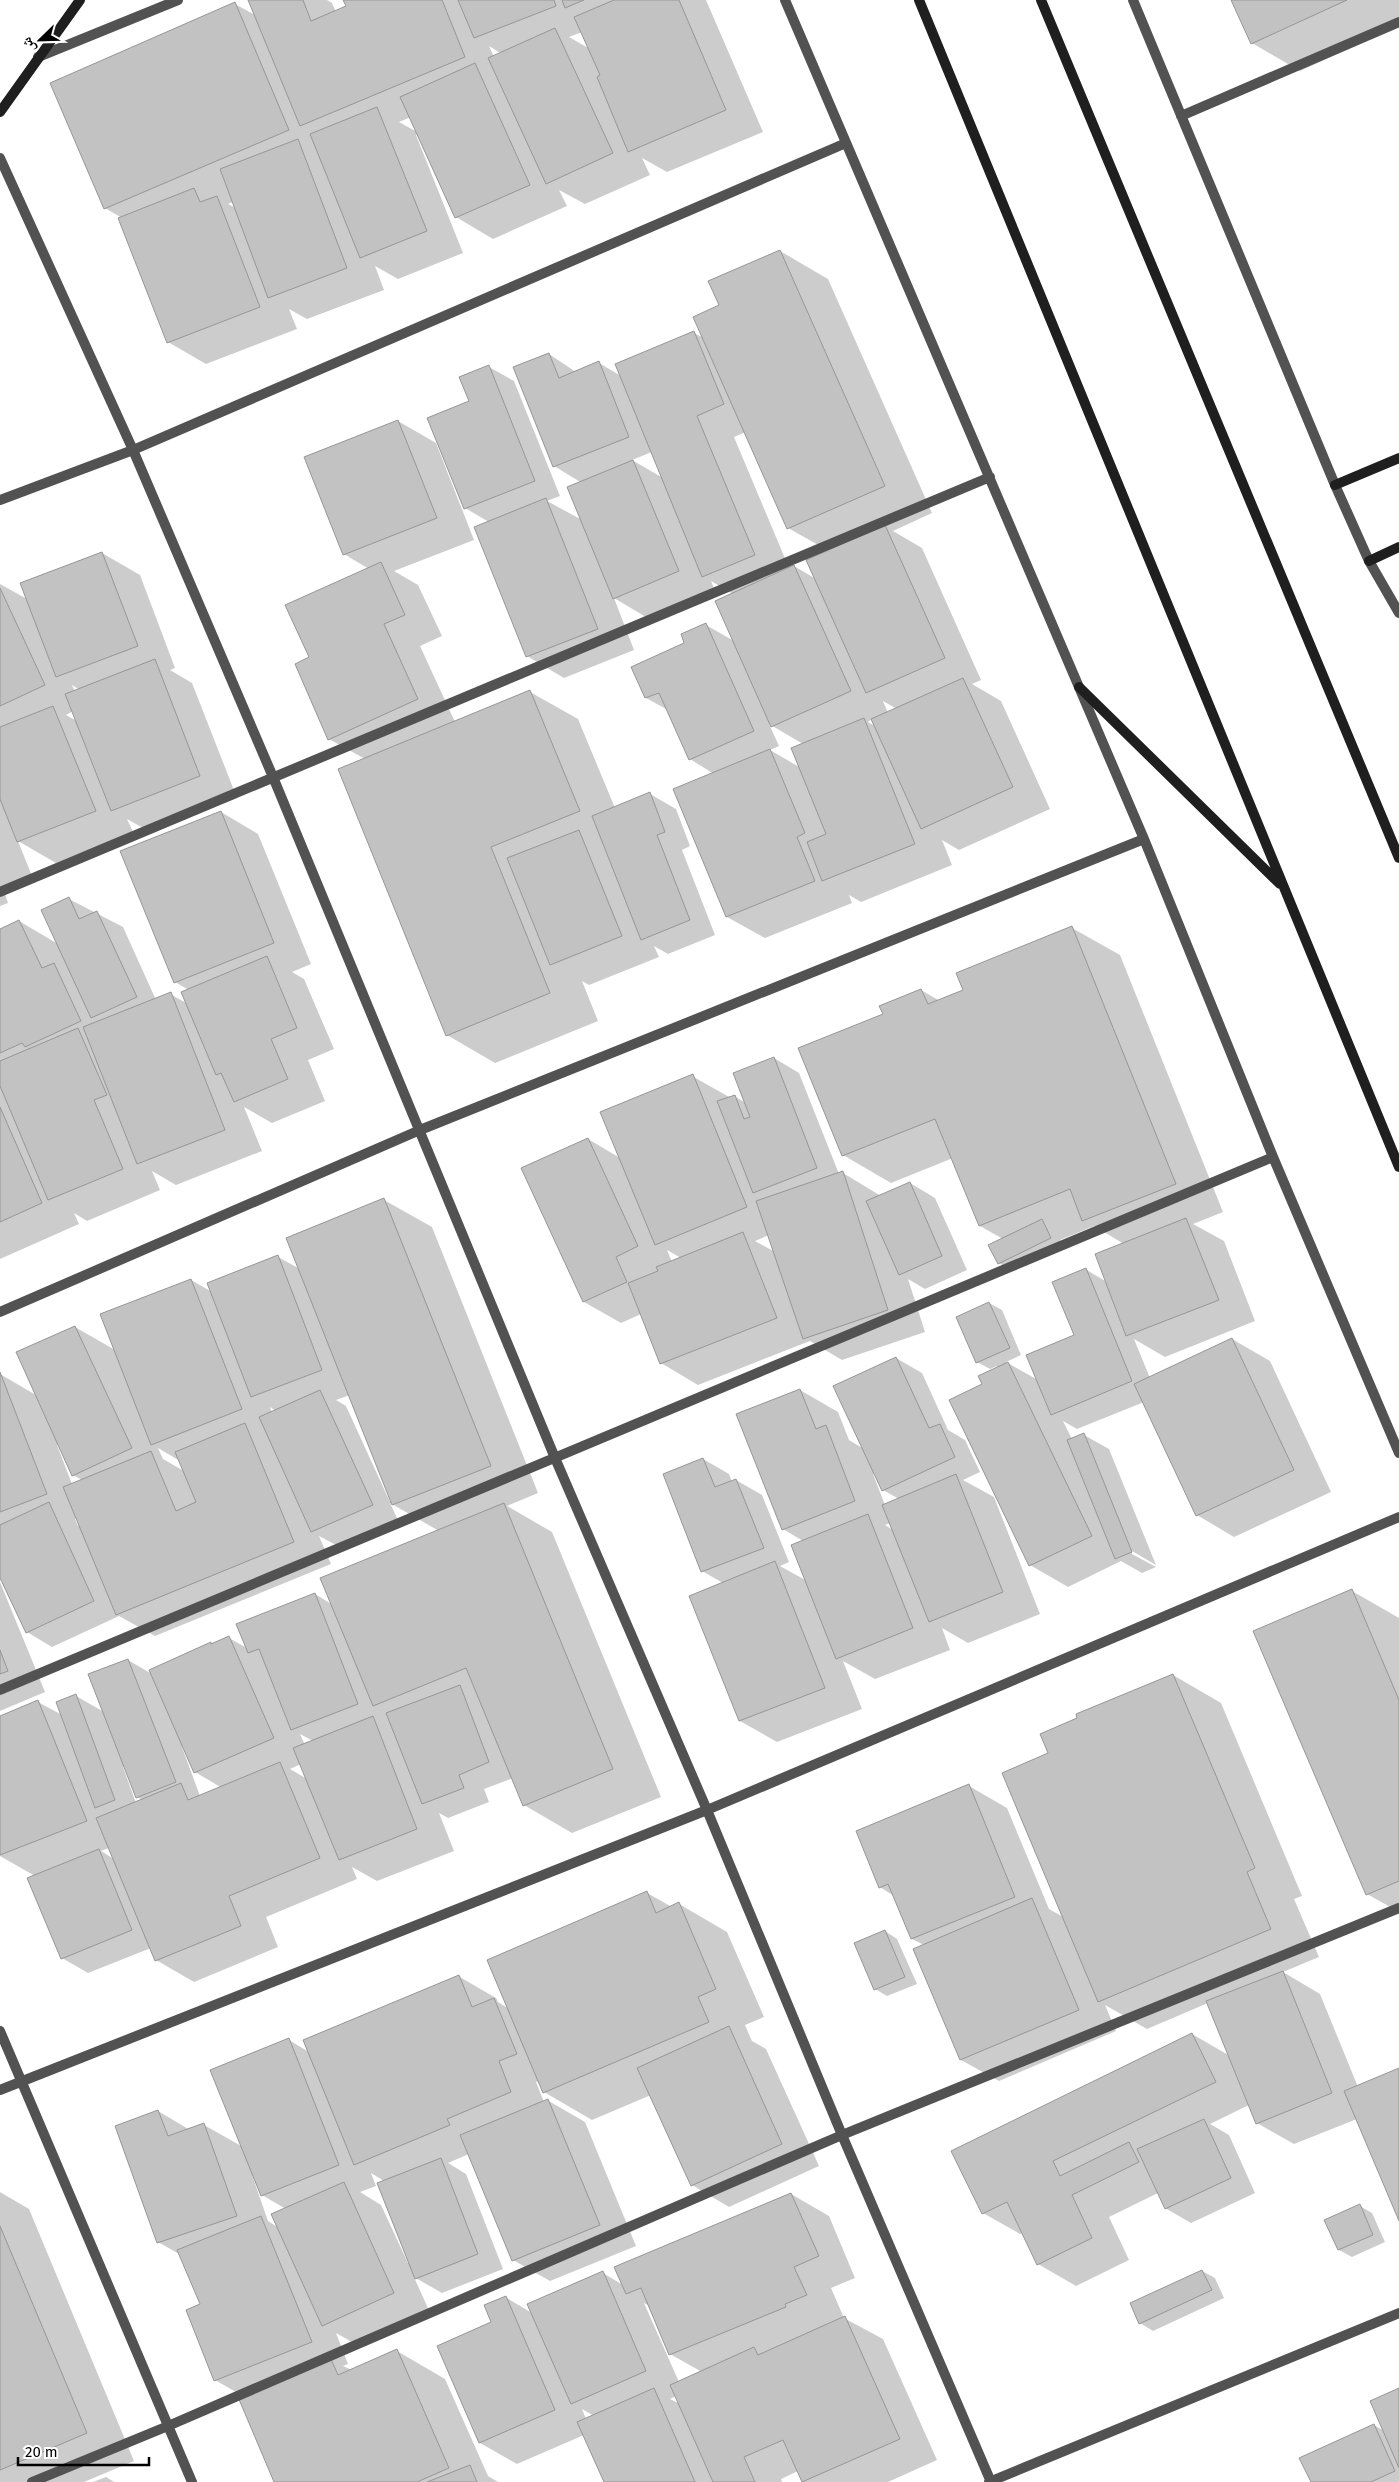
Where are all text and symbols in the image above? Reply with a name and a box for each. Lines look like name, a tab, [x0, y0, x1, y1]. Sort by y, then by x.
north arrow	[15, 15, 65, 65]
text: ش	[18, 35, 39, 55]
scale bar	[18, 2434, 149, 2466]
text: 20 m	[25, 2443, 58, 2461]

